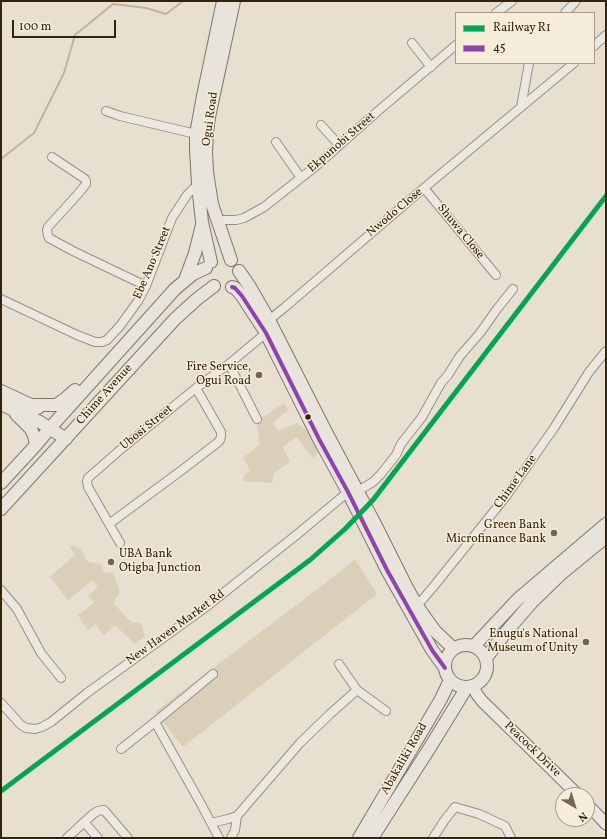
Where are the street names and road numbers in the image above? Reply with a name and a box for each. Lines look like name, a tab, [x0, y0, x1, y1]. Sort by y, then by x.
street label: Ogui Road	[200, 91, 222, 147]
street label: Ekpunobi Street	[305, 110, 379, 176]
street label: Nwodo Close	[364, 185, 426, 241]
street label: Shuwa Close	[433, 202, 487, 262]
street label: Ebe Ano Street	[131, 224, 175, 302]
street label: Chime Avenue	[74, 362, 136, 428]
street label: Ubosi Street	[118, 402, 176, 454]
street label: Chime Lane	[492, 452, 540, 512]
street label: New Haven Market Rd	[124, 588, 228, 668]
street label: Peacock Drive	[501, 719, 563, 781]
street label: Abakaliki Road	[379, 721, 431, 797]

